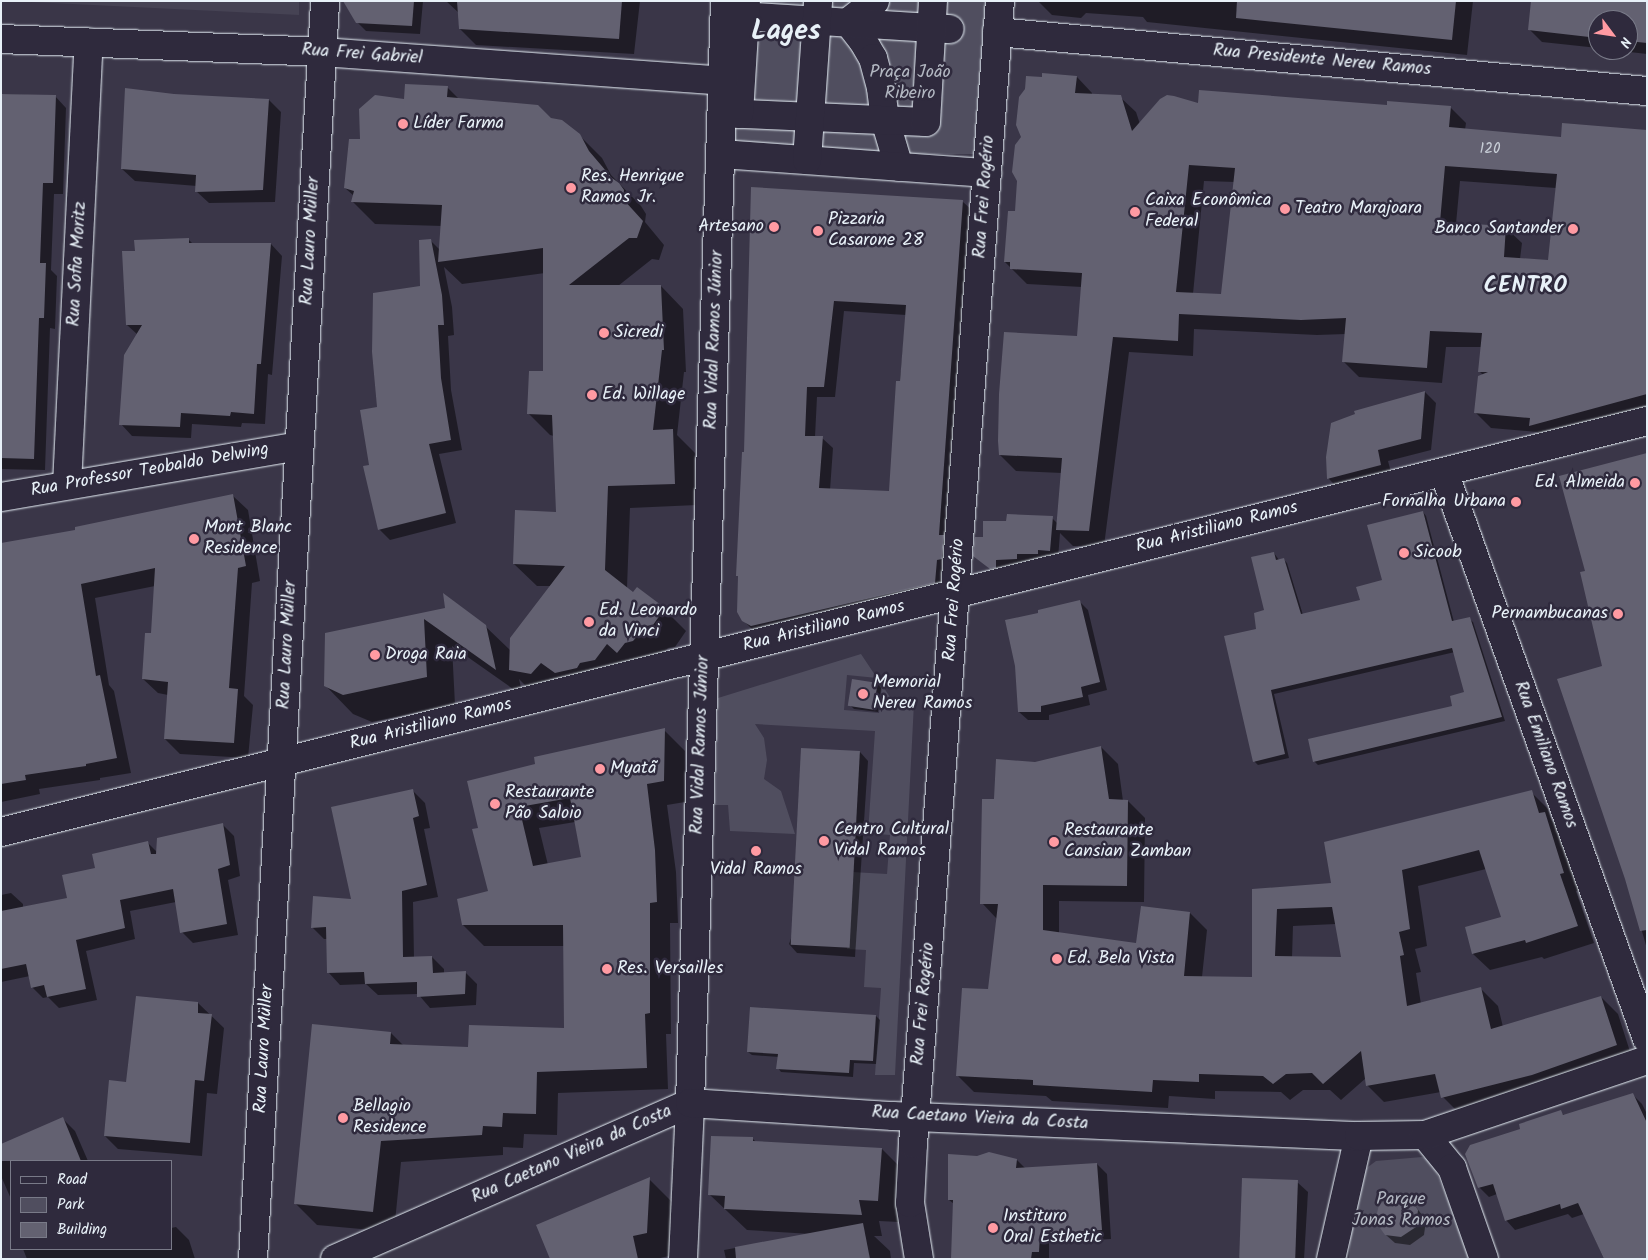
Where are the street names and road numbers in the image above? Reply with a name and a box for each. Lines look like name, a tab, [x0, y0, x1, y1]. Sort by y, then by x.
street label: Rua Frei Gabriel	[301, 40, 423, 70]
street label: Rua Presidente Nereu Ramos	[1212, 41, 1432, 81]
street label: Rua Frei Rogério	[970, 135, 1000, 259]
street label: Rua Lauro Müller	[297, 176, 325, 306]
street label: Rua Sofia Moritz	[64, 201, 92, 327]
street label: Rua Vidal Ramos Júnior	[701, 250, 729, 430]
street label: Rua Professor Teobaldo Delwing	[29, 439, 271, 503]
street label: Rua Aristiliano Ramos	[1134, 497, 1300, 559]
street label: Rua Frei Rogério	[940, 538, 970, 662]
street label: Rua Lauro Müller	[274, 580, 302, 710]
street label: Rua Aristiliano Ramos	[741, 596, 907, 658]
street label: Rua Vidal Ramos Júnior	[687, 655, 715, 835]
street label: Rua Emiliano Ramos	[1508, 678, 1582, 832]
street label: Rua Aristiliano Ramos	[348, 694, 514, 756]
street label: Rua Frei Rogério	[908, 942, 940, 1066]
street label: Rua Lauro Müller	[251, 984, 279, 1114]
street label: Rua Caetano Vieira da Costa	[468, 1101, 676, 1209]
street label: Rua Caetano Vieira da Costa	[871, 1103, 1089, 1135]

